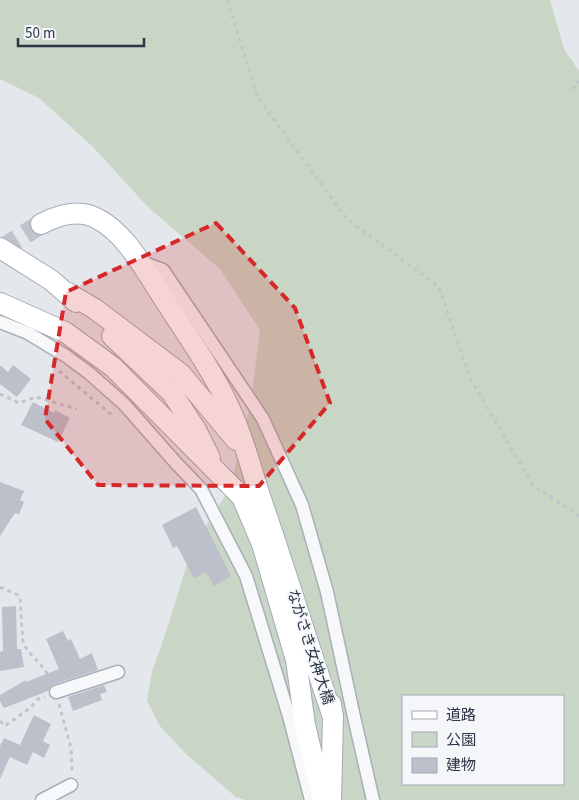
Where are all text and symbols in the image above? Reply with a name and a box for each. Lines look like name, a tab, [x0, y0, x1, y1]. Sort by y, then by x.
scale bar	[18, 15, 144, 47]
text: 50 m	[25, 23, 55, 44]
street label: ながさき女神大橋	[281, 587, 339, 707]
legend	[402, 695, 564, 785]
text: 道路	[446, 705, 476, 726]
text: 公園	[446, 730, 476, 751]
text: 建物	[446, 755, 476, 776]

